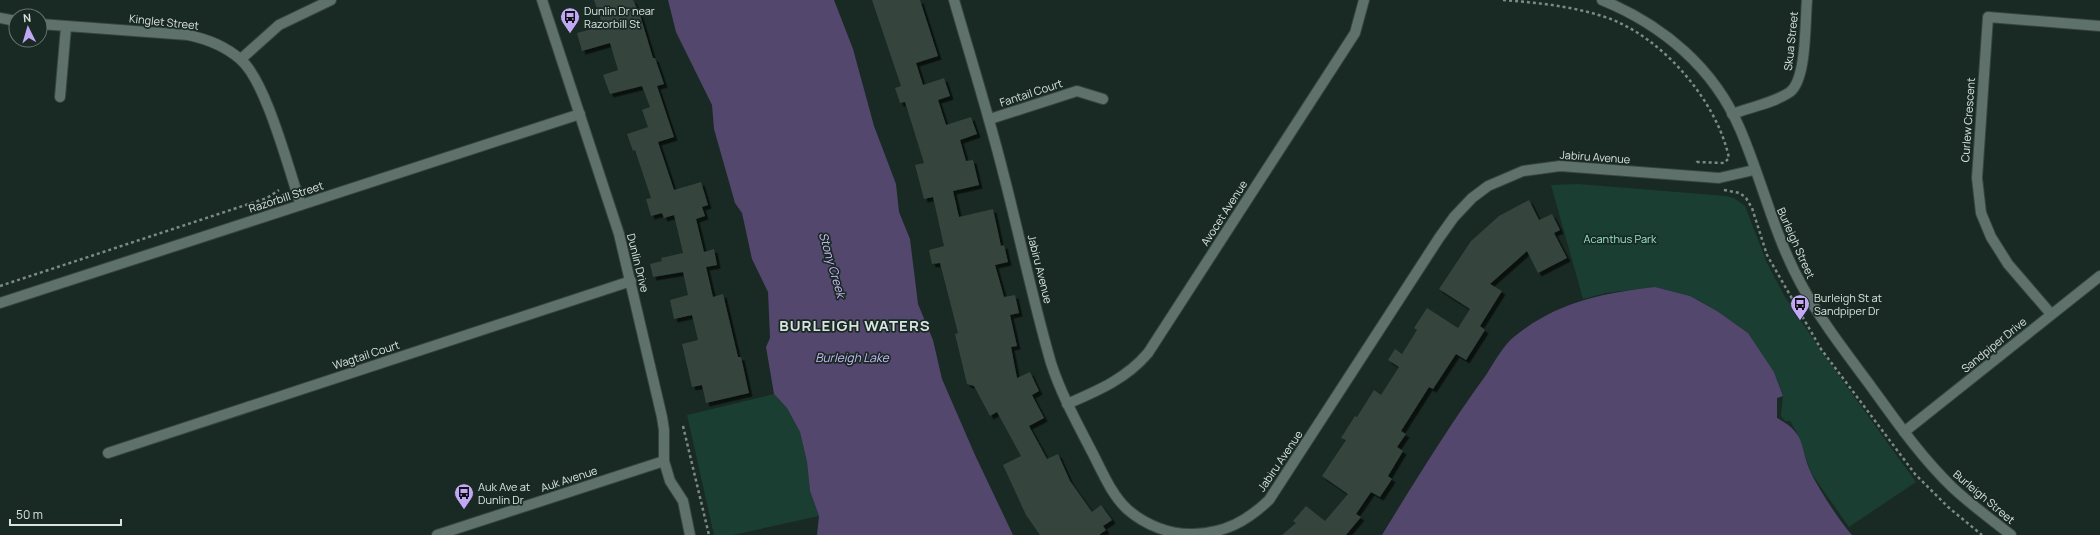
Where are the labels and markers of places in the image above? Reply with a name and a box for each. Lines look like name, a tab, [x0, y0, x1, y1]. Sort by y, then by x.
place label: Dunlin Dr near Razorbill St	[584, 3, 655, 31]
bus stop icon: Dunlin Dr near Razorbill St	[559, 6, 581, 34]
place label: Burleigh St at Sandpiper Dr	[1814, 290, 1882, 318]
bus stop icon: Burleigh St at Sandpiper Dr	[1789, 293, 1811, 321]
place label: Auk Ave at Dunlin Dr	[478, 479, 530, 507]
bus stop icon: Auk Ave at Dunlin Dr	[453, 482, 475, 510]

